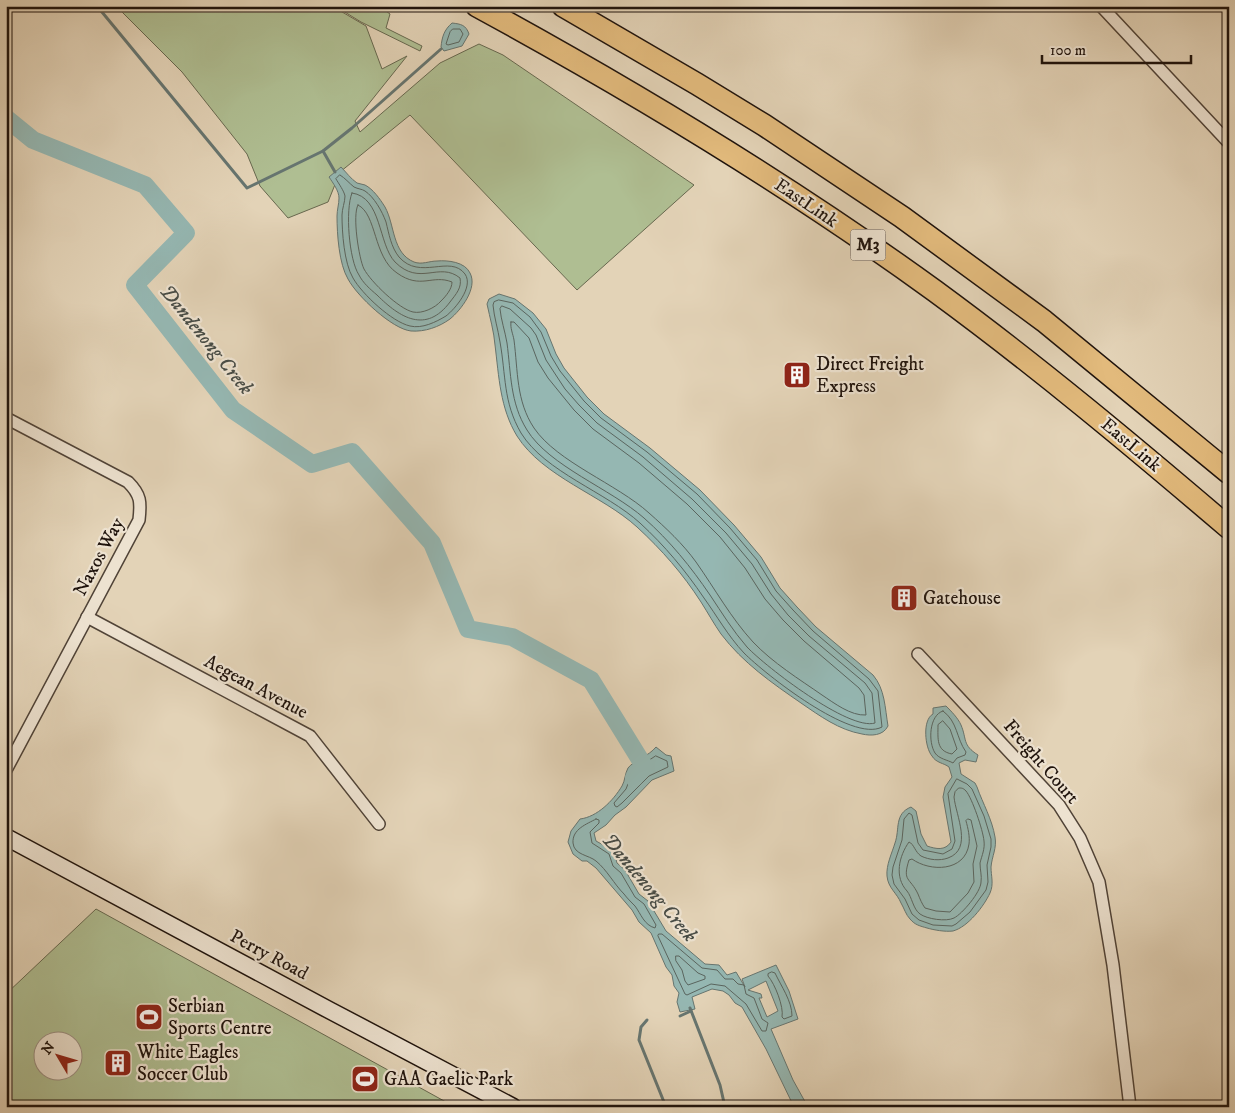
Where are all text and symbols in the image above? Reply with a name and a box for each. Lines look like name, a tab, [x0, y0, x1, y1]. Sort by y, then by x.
scale bar	[1042, 32, 1191, 64]
text: 100 m	[1050, 41, 1086, 60]
street label: EastLink	[770, 173, 843, 233]
road number: M3	[850, 230, 886, 260]
water label: Dandenong Creek	[154, 280, 258, 401]
place label: Direct Freight Express	[816, 353, 924, 398]
building icon: Direct Freight Express	[782, 360, 812, 390]
street label: EastLink	[1096, 413, 1166, 477]
street label: Naxos Way	[69, 513, 130, 600]
building icon: Gatehouse	[889, 583, 919, 613]
place label: Gatehouse	[923, 587, 1001, 610]
street label: Aegean Avenue	[200, 650, 312, 724]
street label: Freight Court	[998, 715, 1084, 809]
water label: Dandenong Creek	[596, 828, 702, 948]
street label: Perry Road	[226, 925, 312, 985]
place label: Serbian Sports Centre	[168, 995, 272, 1040]
sports icon: Serbian Sports Centre	[134, 1002, 164, 1032]
north arrow	[32, 1030, 82, 1080]
text: N	[38, 1038, 59, 1059]
place label: White Eagles Soccer Club	[136, 1041, 238, 1086]
building icon: White Eagles Soccer Club	[103, 1048, 133, 1078]
sports icon: GAA Gaelic Park	[350, 1064, 380, 1094]
place label: GAA Gaelic Park	[384, 1068, 514, 1091]

